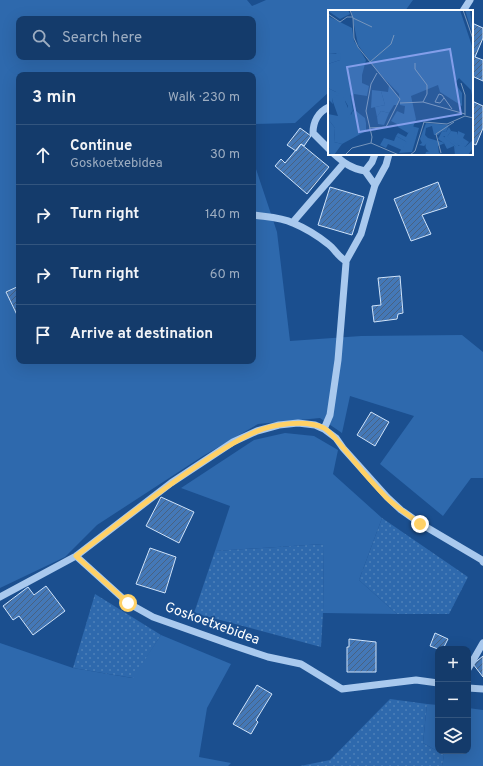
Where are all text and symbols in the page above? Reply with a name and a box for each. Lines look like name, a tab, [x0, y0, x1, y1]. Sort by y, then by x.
inset map	[328, 10, 473, 155]
search box	[16, 16, 256, 60]
icon: search	[30, 27, 52, 49]
text: Search here	[62, 29, 142, 48]
text: 3 min	[32, 87, 76, 109]
text: Walk · 230 m	[168, 90, 240, 106]
text: Continue	[70, 137, 132, 156]
icon: ahead	[32, 144, 54, 166]
text: 30 m	[210, 147, 240, 163]
text: Goskoetxebidea	[70, 156, 163, 172]
icon: right	[32, 204, 54, 226]
text: Turn right	[70, 205, 139, 224]
text: 140 m	[205, 207, 240, 223]
icon: right	[32, 264, 54, 286]
text: Turn right	[70, 265, 139, 284]
text: 60 m	[210, 267, 240, 283]
icon: arrive	[32, 324, 54, 346]
text: Arrive at destination	[70, 325, 213, 344]
route end	[411, 515, 429, 533]
route start	[119, 594, 137, 612]
street label: Goskoetxebidea	[162, 599, 262, 649]
map controls	[435, 646, 471, 754]
button: +	[435, 646, 471, 682]
button: −	[435, 682, 471, 718]
button: layers	[435, 718, 471, 754]

